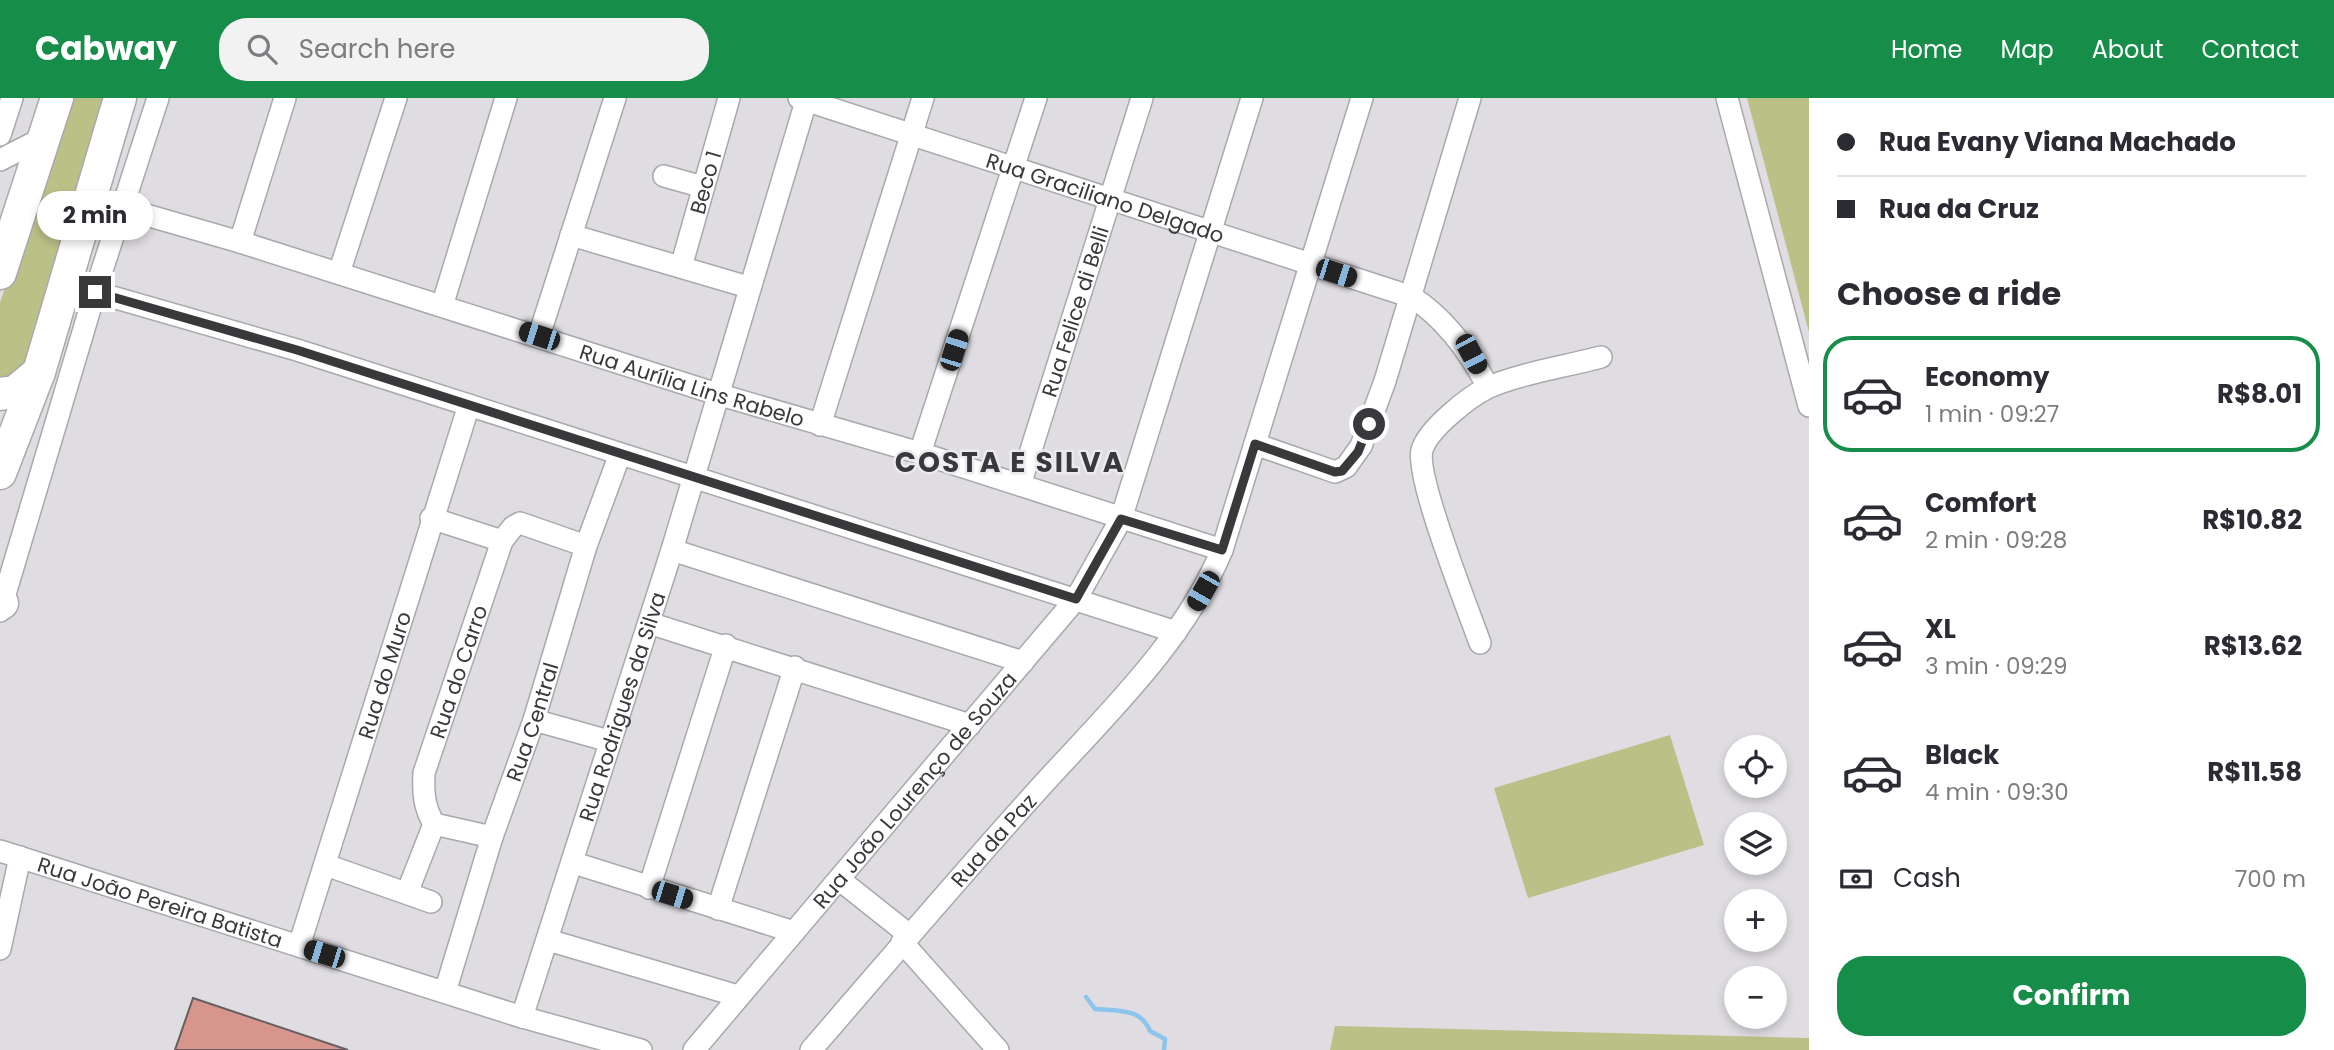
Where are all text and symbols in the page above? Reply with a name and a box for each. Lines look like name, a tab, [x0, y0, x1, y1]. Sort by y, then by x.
search box	[219, 18, 709, 81]
text: Cabway	[35, 25, 177, 72]
icon: search	[243, 30, 281, 68]
text: Search here	[299, 31, 455, 67]
text: Home	[1891, 33, 1963, 66]
text: Map	[2001, 33, 2054, 66]
text: About	[2092, 33, 2163, 66]
text: Contact	[2201, 33, 2299, 66]
text: Rua Evany Viana Machado	[1879, 124, 2236, 160]
street label: Rua Graciliano Delgado	[983, 145, 1228, 250]
street label: Beco 1	[682, 147, 728, 217]
callout: 2 min	[37, 190, 153, 240]
text: Rua da Cruz	[1879, 191, 2039, 227]
text: 2 min	[63, 199, 127, 231]
street label: Rua Felice di Belli	[1034, 222, 1115, 401]
car	[1313, 257, 1360, 289]
text: Choose a ride	[1837, 271, 2061, 316]
route end	[79, 276, 111, 308]
car	[516, 320, 563, 352]
car	[938, 327, 971, 373]
car	[1452, 331, 1491, 377]
street label: Rua Aurília Lins Rabelo	[576, 337, 808, 433]
text: Economy	[1925, 359, 2049, 395]
icon: car	[1841, 363, 1904, 426]
text: R$8.01	[2217, 376, 2302, 412]
text: 1 min · 09:27	[1925, 398, 2059, 430]
route start	[1353, 408, 1385, 440]
district label: COSTA E SILVA	[895, 443, 1125, 482]
text: Comfort	[1925, 485, 2037, 521]
icon: car	[1841, 489, 1904, 552]
text: R$10.82	[2202, 502, 2302, 538]
text: 2 min · 09:28	[1925, 524, 2067, 556]
car	[1184, 568, 1223, 614]
street label: Rua Rodrigues da Silva	[571, 588, 672, 825]
street label: Rua do Carro	[422, 601, 494, 742]
street label: Rua do Muro	[350, 608, 418, 742]
text: XL	[1925, 611, 1956, 647]
icon: car	[1841, 615, 1904, 678]
text: R$13.62	[2204, 628, 2302, 664]
text: 3 min · 09:29	[1925, 650, 2067, 682]
street label: Rua Central	[499, 659, 565, 785]
street label: Rua João Lourenço de Souza	[806, 665, 1023, 914]
map controls	[1724, 735, 1787, 1029]
button: locate	[1724, 735, 1787, 798]
text: Black	[1925, 737, 1999, 773]
icon: car	[1841, 741, 1904, 804]
text: R$11.58	[2207, 754, 2302, 790]
text: 4 min · 09:30	[1925, 776, 2069, 808]
street label: Rua da Paz	[944, 787, 1043, 893]
button: layers	[1724, 812, 1787, 875]
street label: Rua João Pereira Batista	[34, 849, 286, 954]
icon: cash	[1837, 860, 1875, 898]
text: Cash	[1893, 860, 1961, 896]
text: 700 m	[2235, 863, 2306, 895]
car	[649, 879, 696, 911]
button: +	[1724, 889, 1787, 952]
car	[301, 938, 348, 970]
button: Confirm	[1837, 956, 2306, 1036]
button: −	[1724, 966, 1787, 1029]

